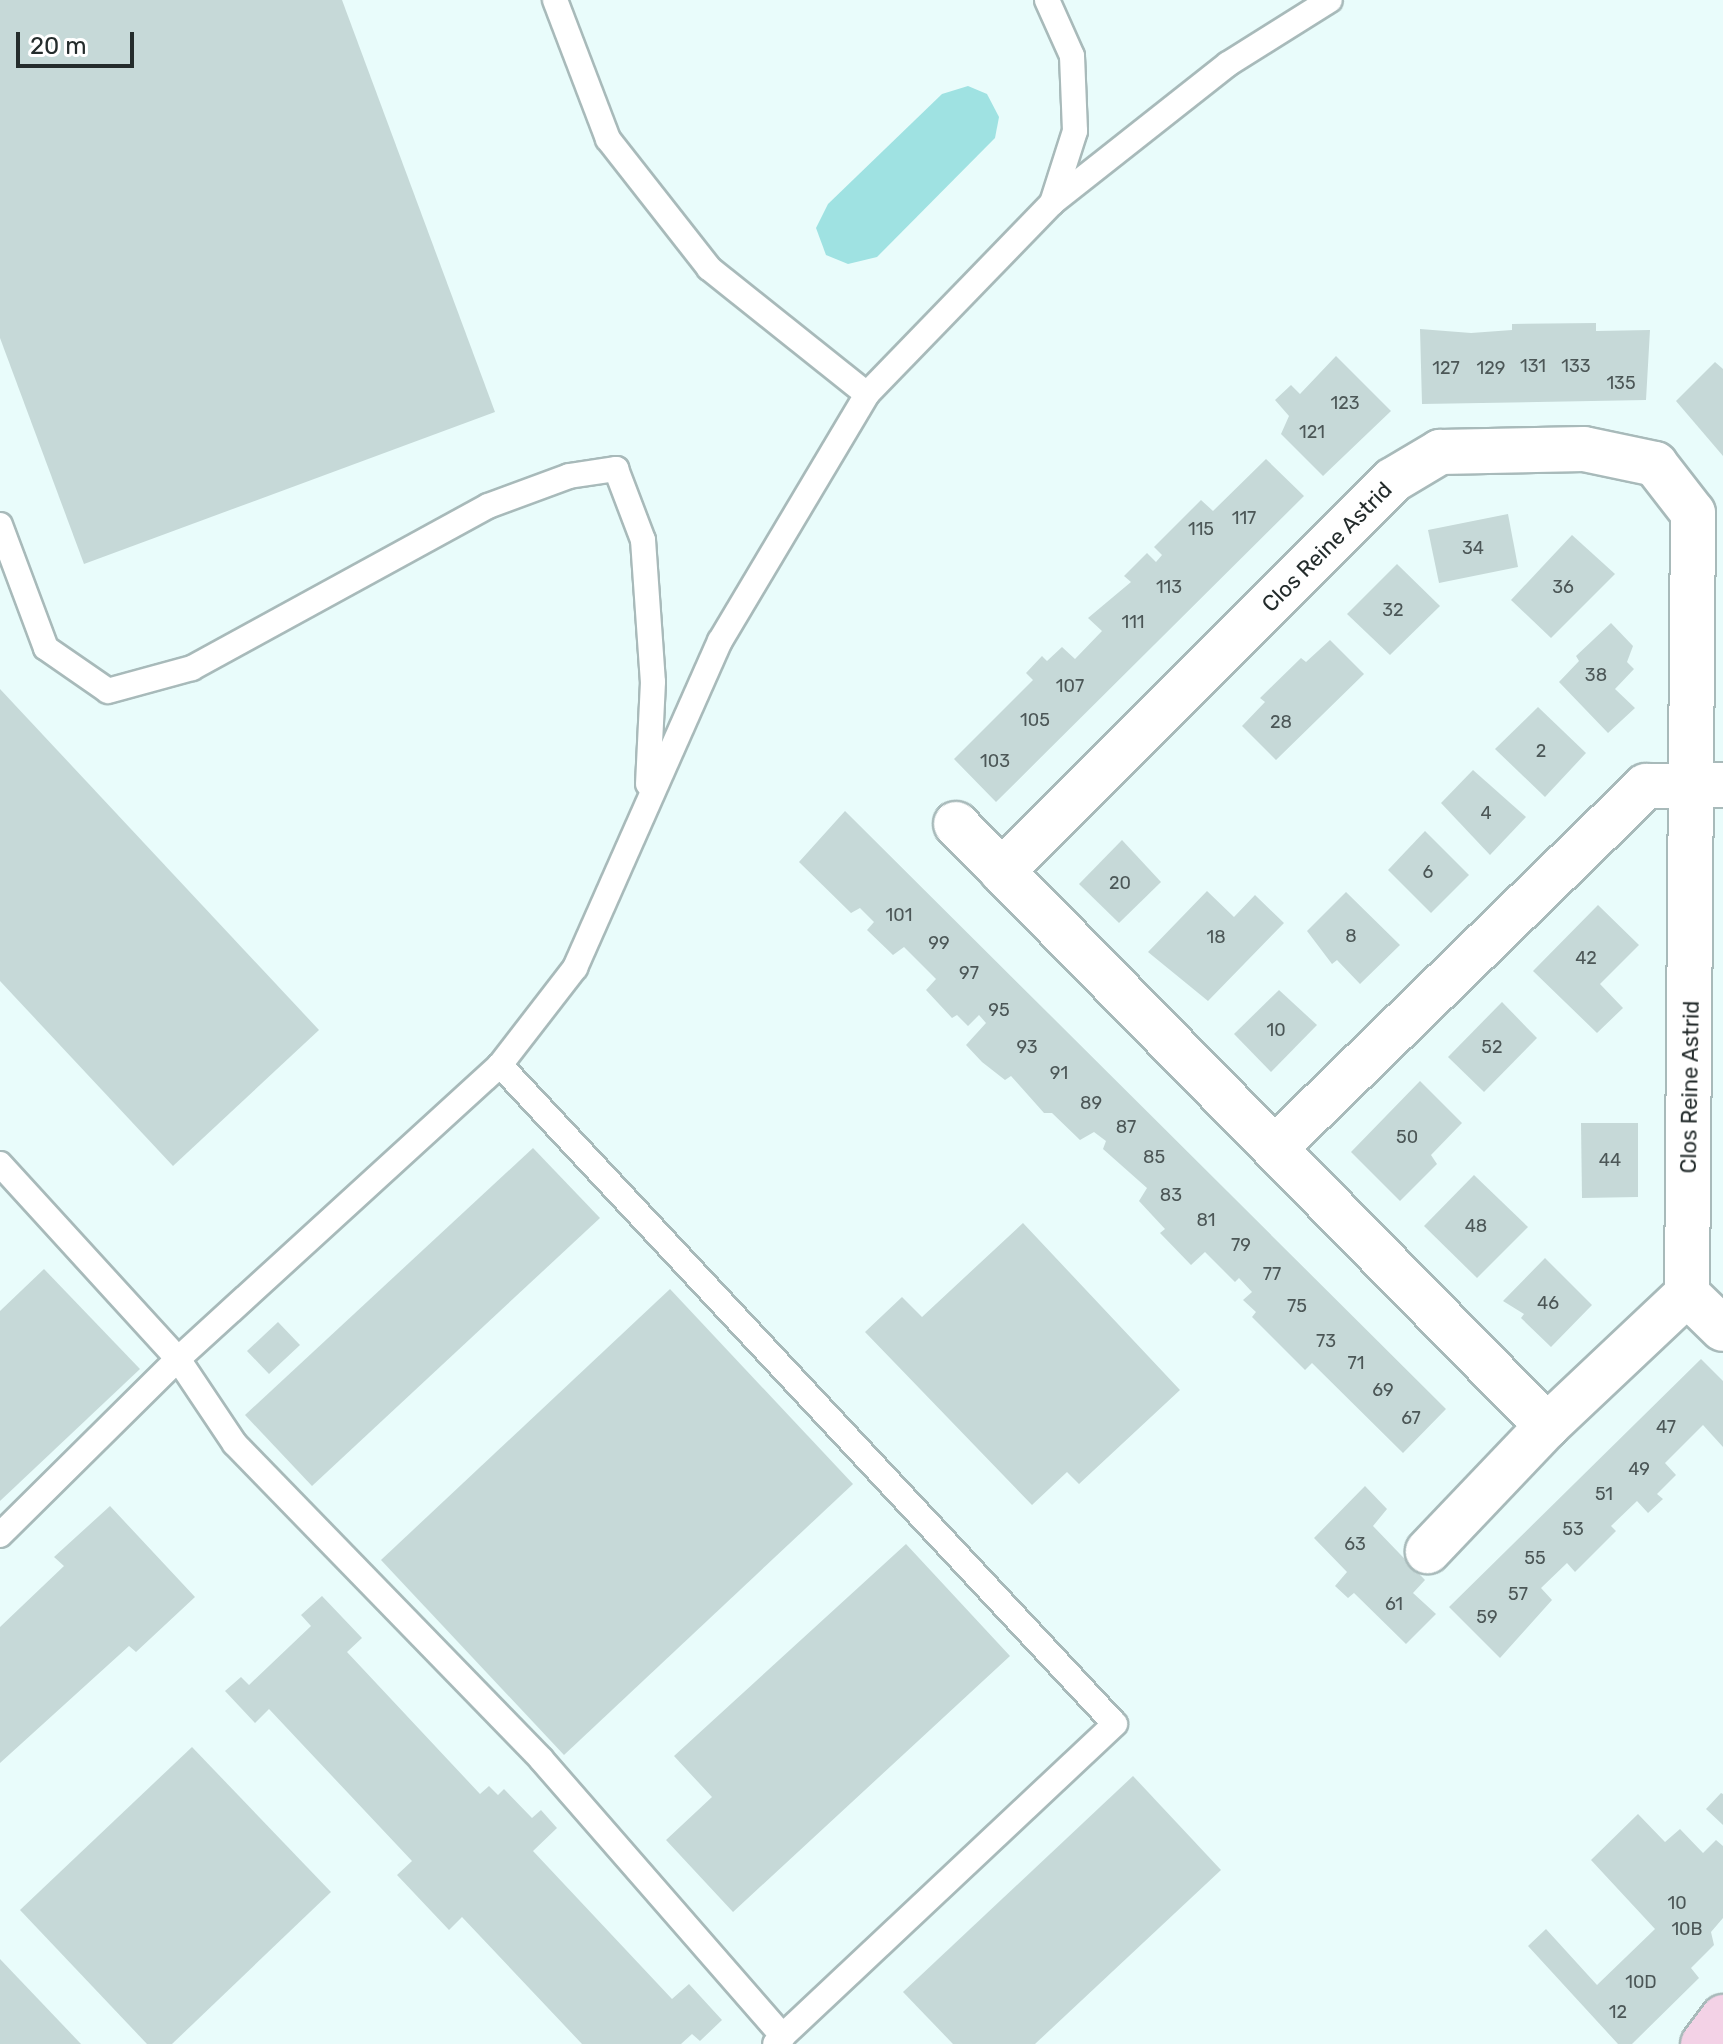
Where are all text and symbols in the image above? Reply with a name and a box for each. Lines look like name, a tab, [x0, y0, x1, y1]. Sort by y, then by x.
scale bar	[20, 16, 138, 66]
text: 20 m	[30, 32, 87, 60]
house number: 131	[1520, 355, 1546, 377]
house number: 133	[1561, 355, 1591, 377]
house number: 127	[1432, 357, 1460, 379]
house number: 129	[1477, 357, 1505, 379]
house number: 135	[1606, 372, 1636, 394]
house number: 123	[1330, 392, 1360, 414]
house number: 121	[1299, 421, 1325, 443]
street label: Clos Reine Astrid	[1256, 476, 1398, 618]
house number: 117	[1232, 507, 1256, 529]
house number: 115	[1188, 518, 1214, 540]
house number: 34	[1462, 537, 1484, 559]
house number: 113	[1156, 576, 1182, 598]
house number: 36	[1552, 576, 1574, 598]
house number: 32	[1382, 599, 1404, 621]
house number: 111	[1121, 611, 1145, 633]
house number: 38	[1585, 664, 1607, 686]
house number: 107	[1056, 675, 1084, 697]
house number: 105	[1020, 709, 1050, 731]
house number: 28	[1270, 711, 1292, 733]
house number: 2	[1536, 740, 1546, 762]
house number: 103	[980, 750, 1010, 772]
house number: 4	[1480, 802, 1492, 824]
house number: 6	[1423, 861, 1433, 883]
house number: 20	[1109, 872, 1131, 894]
house number: 101	[886, 904, 912, 926]
house number: 8	[1345, 925, 1357, 947]
house number: 18	[1206, 926, 1226, 948]
house number: 99	[928, 932, 950, 954]
house number: 42	[1575, 947, 1597, 969]
house number: 97	[959, 962, 979, 984]
house number: 95	[988, 999, 1010, 1021]
street label: Clos Reine Astrid	[1675, 1000, 1705, 1174]
house number: 10	[1266, 1019, 1286, 1041]
house number: 93	[1016, 1036, 1038, 1058]
house number: 52	[1481, 1036, 1503, 1058]
house number: 91	[1050, 1062, 1068, 1084]
house number: 89	[1080, 1092, 1102, 1114]
house number: 87	[1116, 1116, 1136, 1138]
house number: 50	[1396, 1126, 1418, 1148]
house number: 85	[1143, 1146, 1165, 1168]
house number: 44	[1599, 1149, 1621, 1171]
house number: 83	[1160, 1184, 1182, 1206]
house number: 81	[1196, 1209, 1216, 1231]
house number: 48	[1465, 1215, 1487, 1237]
house number: 79	[1231, 1234, 1251, 1256]
house number: 77	[1263, 1263, 1281, 1285]
house number: 46	[1537, 1292, 1559, 1314]
house number: 75	[1287, 1295, 1307, 1317]
house number: 73	[1316, 1330, 1336, 1352]
house number: 71	[1348, 1352, 1364, 1374]
house number: 69	[1372, 1379, 1394, 1401]
house number: 67	[1401, 1407, 1421, 1429]
house number: 47	[1656, 1416, 1676, 1438]
house number: 49	[1628, 1458, 1650, 1480]
house number: 51	[1595, 1483, 1613, 1505]
house number: 53	[1562, 1518, 1584, 1540]
house number: 63	[1344, 1533, 1366, 1555]
house number: 55	[1524, 1547, 1546, 1569]
house number: 57	[1508, 1583, 1528, 1605]
house number: 61	[1385, 1593, 1403, 1615]
house number: 59	[1476, 1606, 1498, 1628]
house number: 10	[1667, 1892, 1687, 1914]
house number: 10B	[1671, 1918, 1703, 1940]
house number: 10D	[1625, 1971, 1657, 1993]
house number: 12	[1609, 2001, 1627, 2023]

